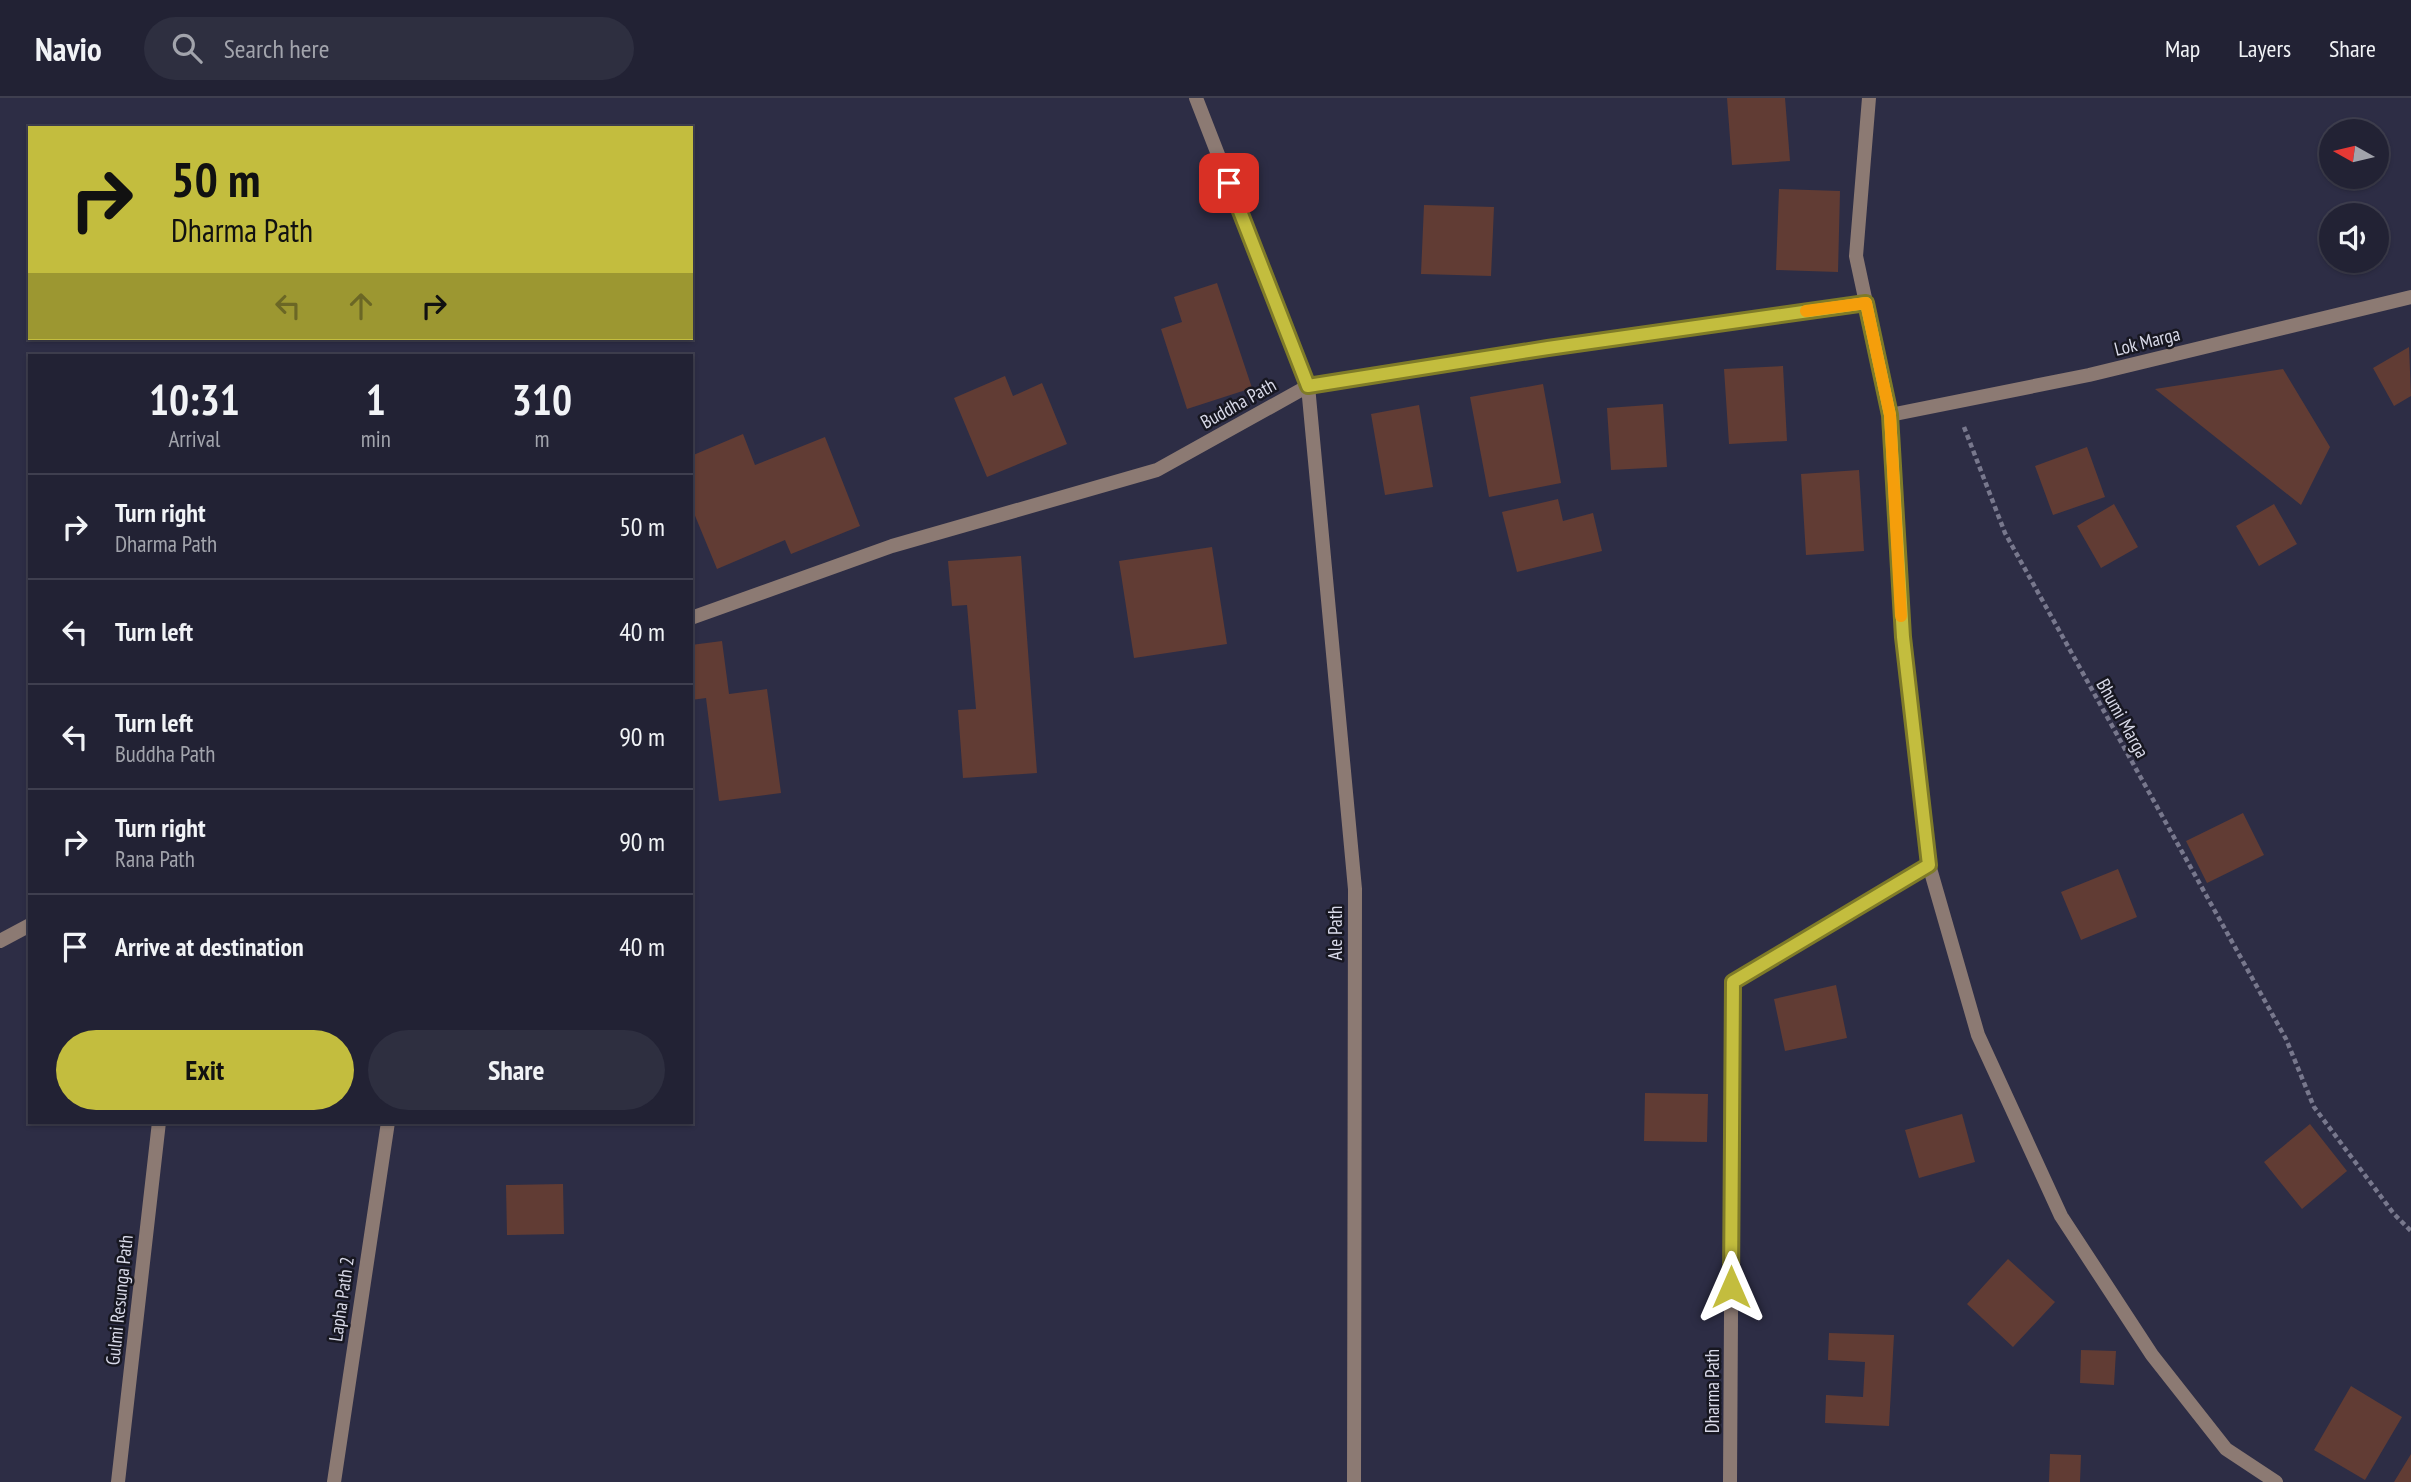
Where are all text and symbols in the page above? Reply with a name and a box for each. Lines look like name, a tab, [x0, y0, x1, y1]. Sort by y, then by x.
search box	[144, 17, 634, 80]
text: Navio	[35, 27, 102, 70]
icon: search	[168, 29, 206, 67]
text: Search here	[224, 32, 329, 65]
text: Map	[2165, 33, 2200, 64]
text: Layers	[2238, 33, 2291, 64]
text: Share	[2329, 33, 2376, 64]
north arrow	[2319, 119, 2389, 189]
map controls	[2319, 119, 2389, 273]
text: 50 m	[171, 147, 260, 211]
pin	[1199, 153, 1259, 213]
icon: right	[56, 154, 147, 245]
icon: arrive	[1210, 164, 1248, 202]
button: sound	[2319, 203, 2389, 273]
text: Dharma Path	[171, 209, 313, 251]
icon: left	[269, 287, 307, 325]
icon: ahead	[342, 287, 380, 325]
icon: right	[415, 287, 453, 325]
street label: Lok Marga	[2112, 321, 2182, 361]
text: 10:31	[149, 372, 240, 427]
text: 1	[366, 372, 386, 427]
text: 310	[512, 372, 572, 427]
street label: Buddha Path	[1196, 372, 1280, 434]
text: Arrival	[168, 424, 220, 453]
text: min	[361, 424, 391, 453]
text: m	[534, 424, 549, 453]
text: Turn right	[115, 496, 206, 529]
icon: right	[56, 508, 94, 546]
text: 50 m	[619, 510, 665, 543]
text: Dharma Path	[115, 529, 217, 558]
icon: left	[56, 613, 94, 651]
text: Turn left	[115, 615, 193, 648]
text: 40 m	[619, 615, 665, 648]
street label: Bhumi Marga	[2091, 674, 2155, 762]
text: Turn left	[115, 706, 193, 739]
icon: left	[56, 718, 94, 756]
text: 90 m	[619, 720, 665, 753]
text: Buddha Path	[115, 739, 215, 768]
text: Turn right	[115, 811, 206, 844]
icon: right	[56, 823, 94, 861]
text: 90 m	[619, 825, 665, 858]
text: Rana Path	[115, 844, 195, 873]
street label: Ale Path	[1323, 906, 1347, 960]
icon: arrive	[56, 928, 94, 966]
text: Arrive at destination	[115, 930, 304, 963]
text: 40 m	[619, 930, 665, 963]
button: Exit	[56, 1030, 354, 1110]
button: Share	[368, 1030, 665, 1110]
street label: Gulmi Resunga Path	[100, 1234, 138, 1366]
position arrow	[1694, 1250, 1768, 1324]
street label: Lapha Path 2	[323, 1255, 359, 1343]
street label: Dharma Path	[1700, 1349, 1724, 1433]

